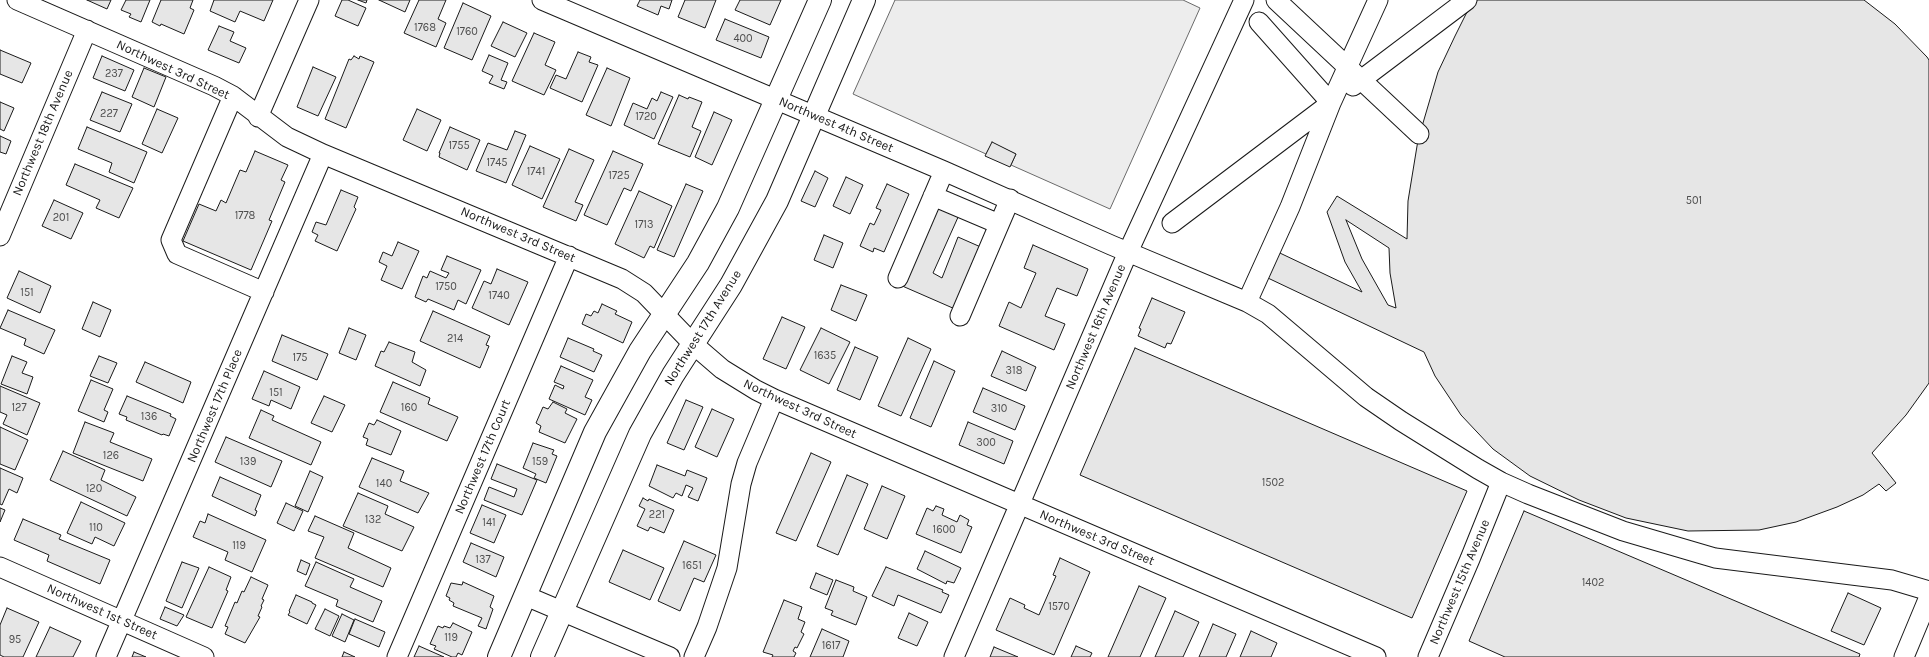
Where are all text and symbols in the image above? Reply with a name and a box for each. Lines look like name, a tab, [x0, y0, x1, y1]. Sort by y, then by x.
house number: 1768	[414, 21, 436, 35]
house number: 1760	[456, 25, 478, 39]
house number: 400	[733, 32, 753, 46]
street label: Northwest 3rd Street	[114, 37, 232, 103]
house number: 237	[105, 67, 123, 81]
street label: Northwest 18th Avenue	[9, 68, 77, 198]
street label: Northwest 4th Street	[776, 94, 896, 156]
house number: 227	[100, 107, 118, 121]
house number: 1720	[635, 110, 657, 124]
house number: 1755	[448, 139, 470, 153]
house number: 1745	[486, 156, 508, 170]
house number: 1741	[527, 165, 545, 179]
house number: 1725	[608, 169, 630, 183]
house number: 501	[1686, 194, 1702, 208]
street label: Northwest 3rd Street	[458, 204, 578, 266]
house number: 1778	[235, 209, 255, 223]
house number: 201	[53, 211, 69, 225]
house number: 1713	[635, 218, 653, 232]
street label: Northwest 16th Avenue	[1063, 262, 1129, 392]
street label: Northwest 17th Avenue	[661, 267, 745, 389]
house number: 1750	[435, 280, 457, 294]
house number: 151	[20, 286, 34, 300]
house number: 1740	[488, 289, 510, 303]
house number: 214	[447, 332, 463, 346]
street label: Northwest 17th Place	[184, 347, 246, 465]
house number: 1635	[814, 349, 836, 363]
house number: 175	[292, 351, 308, 365]
house number: 318	[1006, 364, 1022, 378]
street label: Northwest 3rd Street	[741, 376, 859, 442]
house number: 151	[269, 386, 283, 400]
street label: Northwest 17th Court	[452, 397, 514, 517]
house number: 127	[11, 401, 27, 415]
house number: 160	[401, 401, 417, 415]
house number: 310	[991, 402, 1007, 416]
house number: 136	[141, 410, 157, 424]
house number: 300	[976, 436, 996, 450]
house number: 126	[103, 449, 119, 463]
house number: 139	[240, 455, 256, 469]
house number: 159	[532, 455, 548, 469]
house number: 1502	[1262, 476, 1284, 490]
house number: 140	[376, 477, 392, 491]
house number: 120	[86, 482, 102, 496]
street label: Northwest 3rd Street	[1037, 507, 1157, 569]
house number: 221	[649, 508, 665, 522]
house number: 132	[365, 513, 381, 527]
house number: 141	[482, 516, 496, 530]
street label: Northwest 15th Avenue	[1427, 517, 1493, 647]
house number: 110	[89, 521, 103, 535]
house number: 1600	[933, 523, 955, 537]
house number: 119	[232, 539, 246, 553]
house number: 137	[475, 553, 491, 567]
house number: 1651	[682, 559, 702, 573]
house number: 1402	[1582, 576, 1604, 590]
street label: Northwest 1st Street	[44, 581, 160, 643]
house number: 1570	[1048, 600, 1070, 614]
house number: 119	[444, 631, 458, 645]
house number: 95	[9, 633, 21, 647]
house number: 1617	[822, 639, 840, 653]

